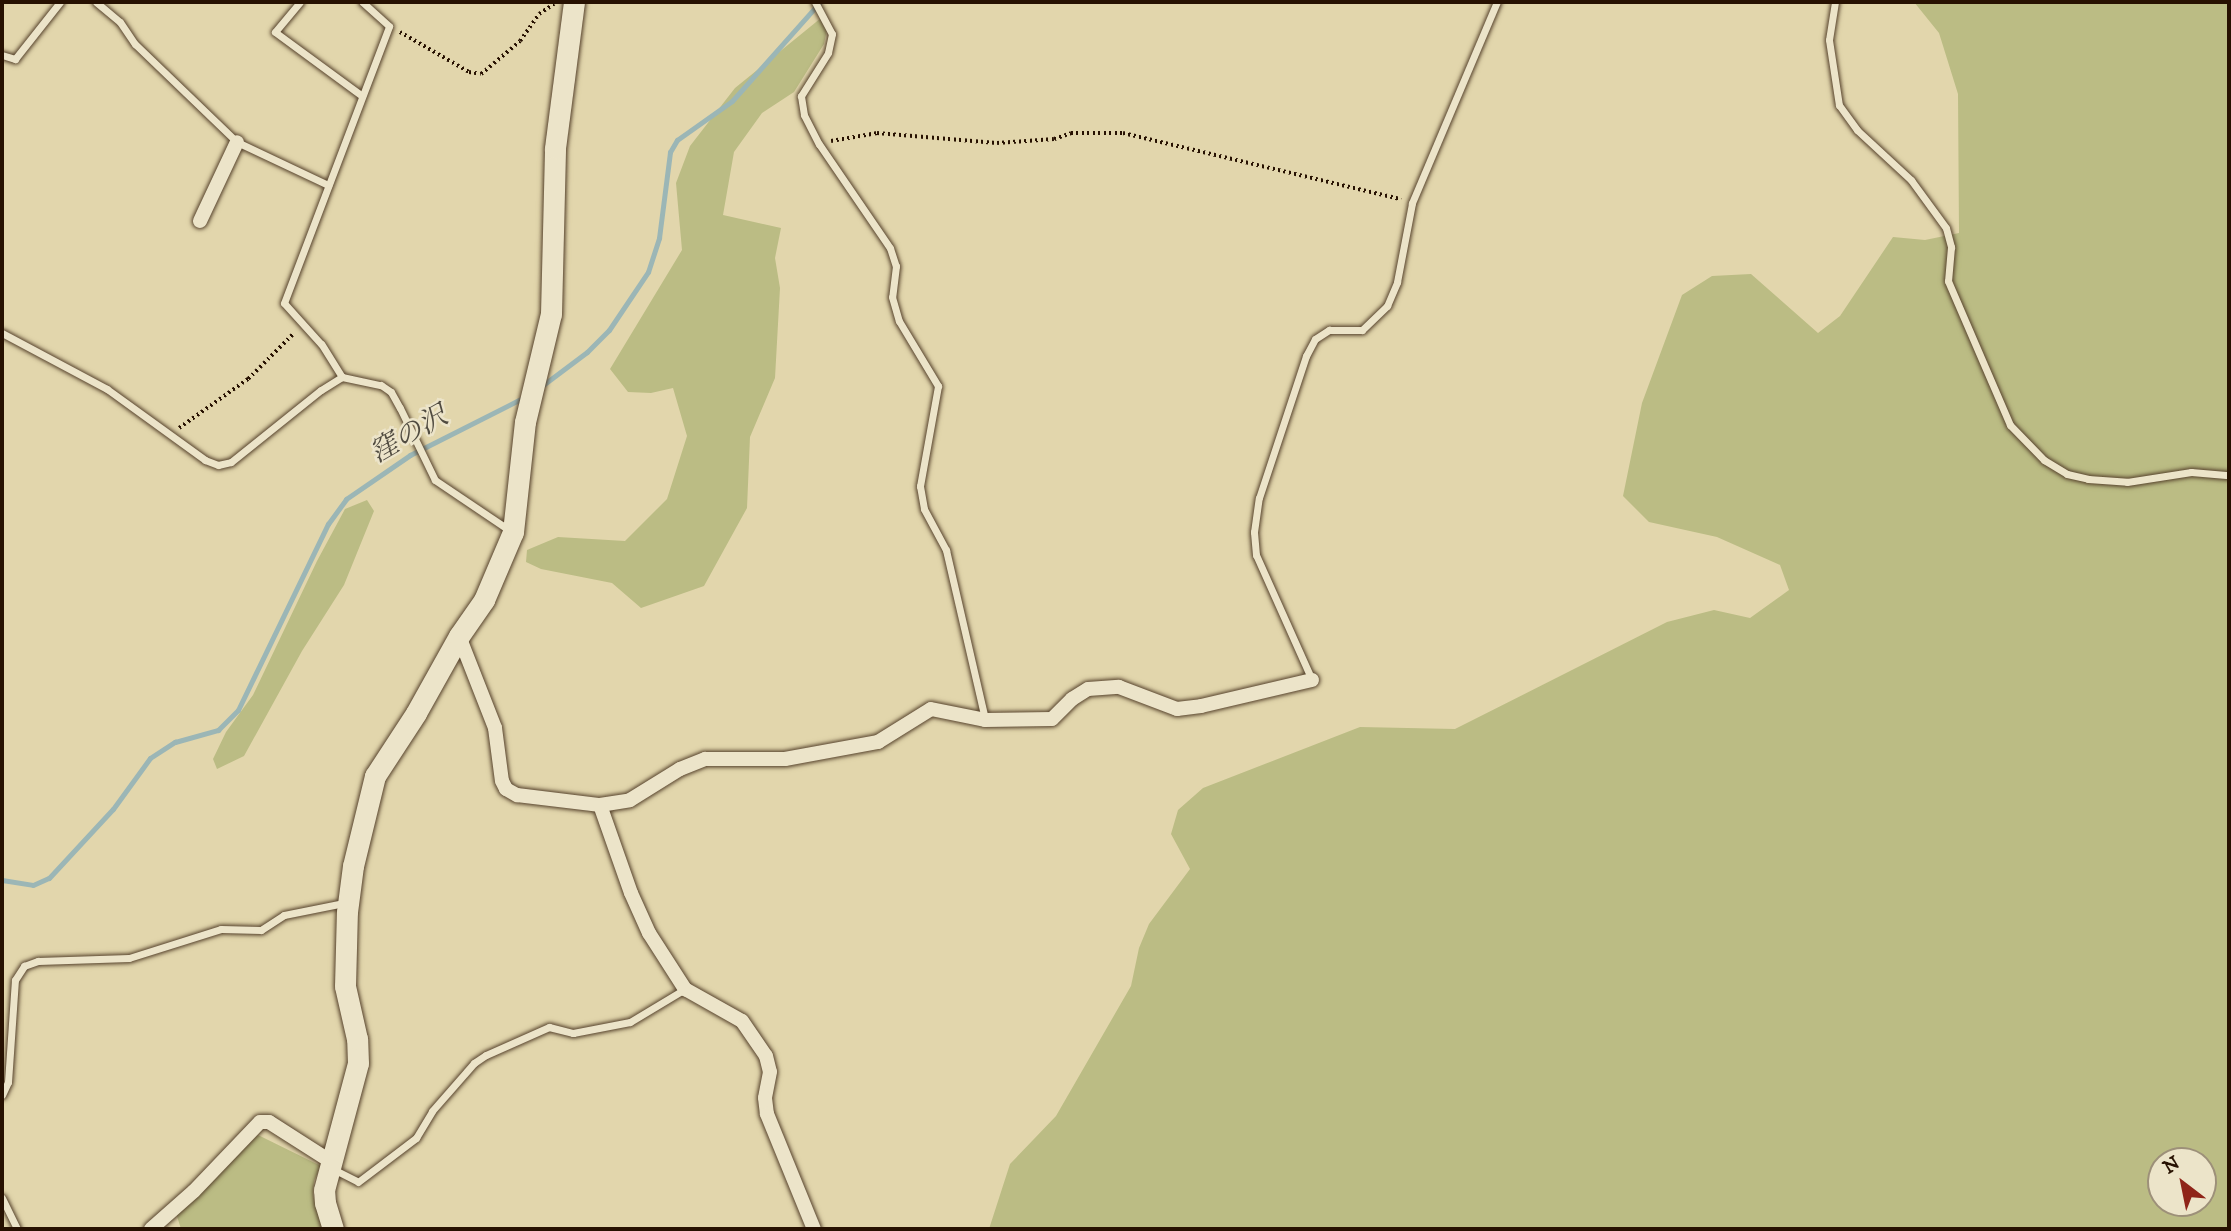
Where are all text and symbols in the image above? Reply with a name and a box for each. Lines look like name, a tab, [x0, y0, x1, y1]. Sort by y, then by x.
water label: 窪の沢	[364, 399, 454, 471]
north arrow	[2147, 1147, 2217, 1217]
text: N	[2159, 1152, 2184, 1179]

